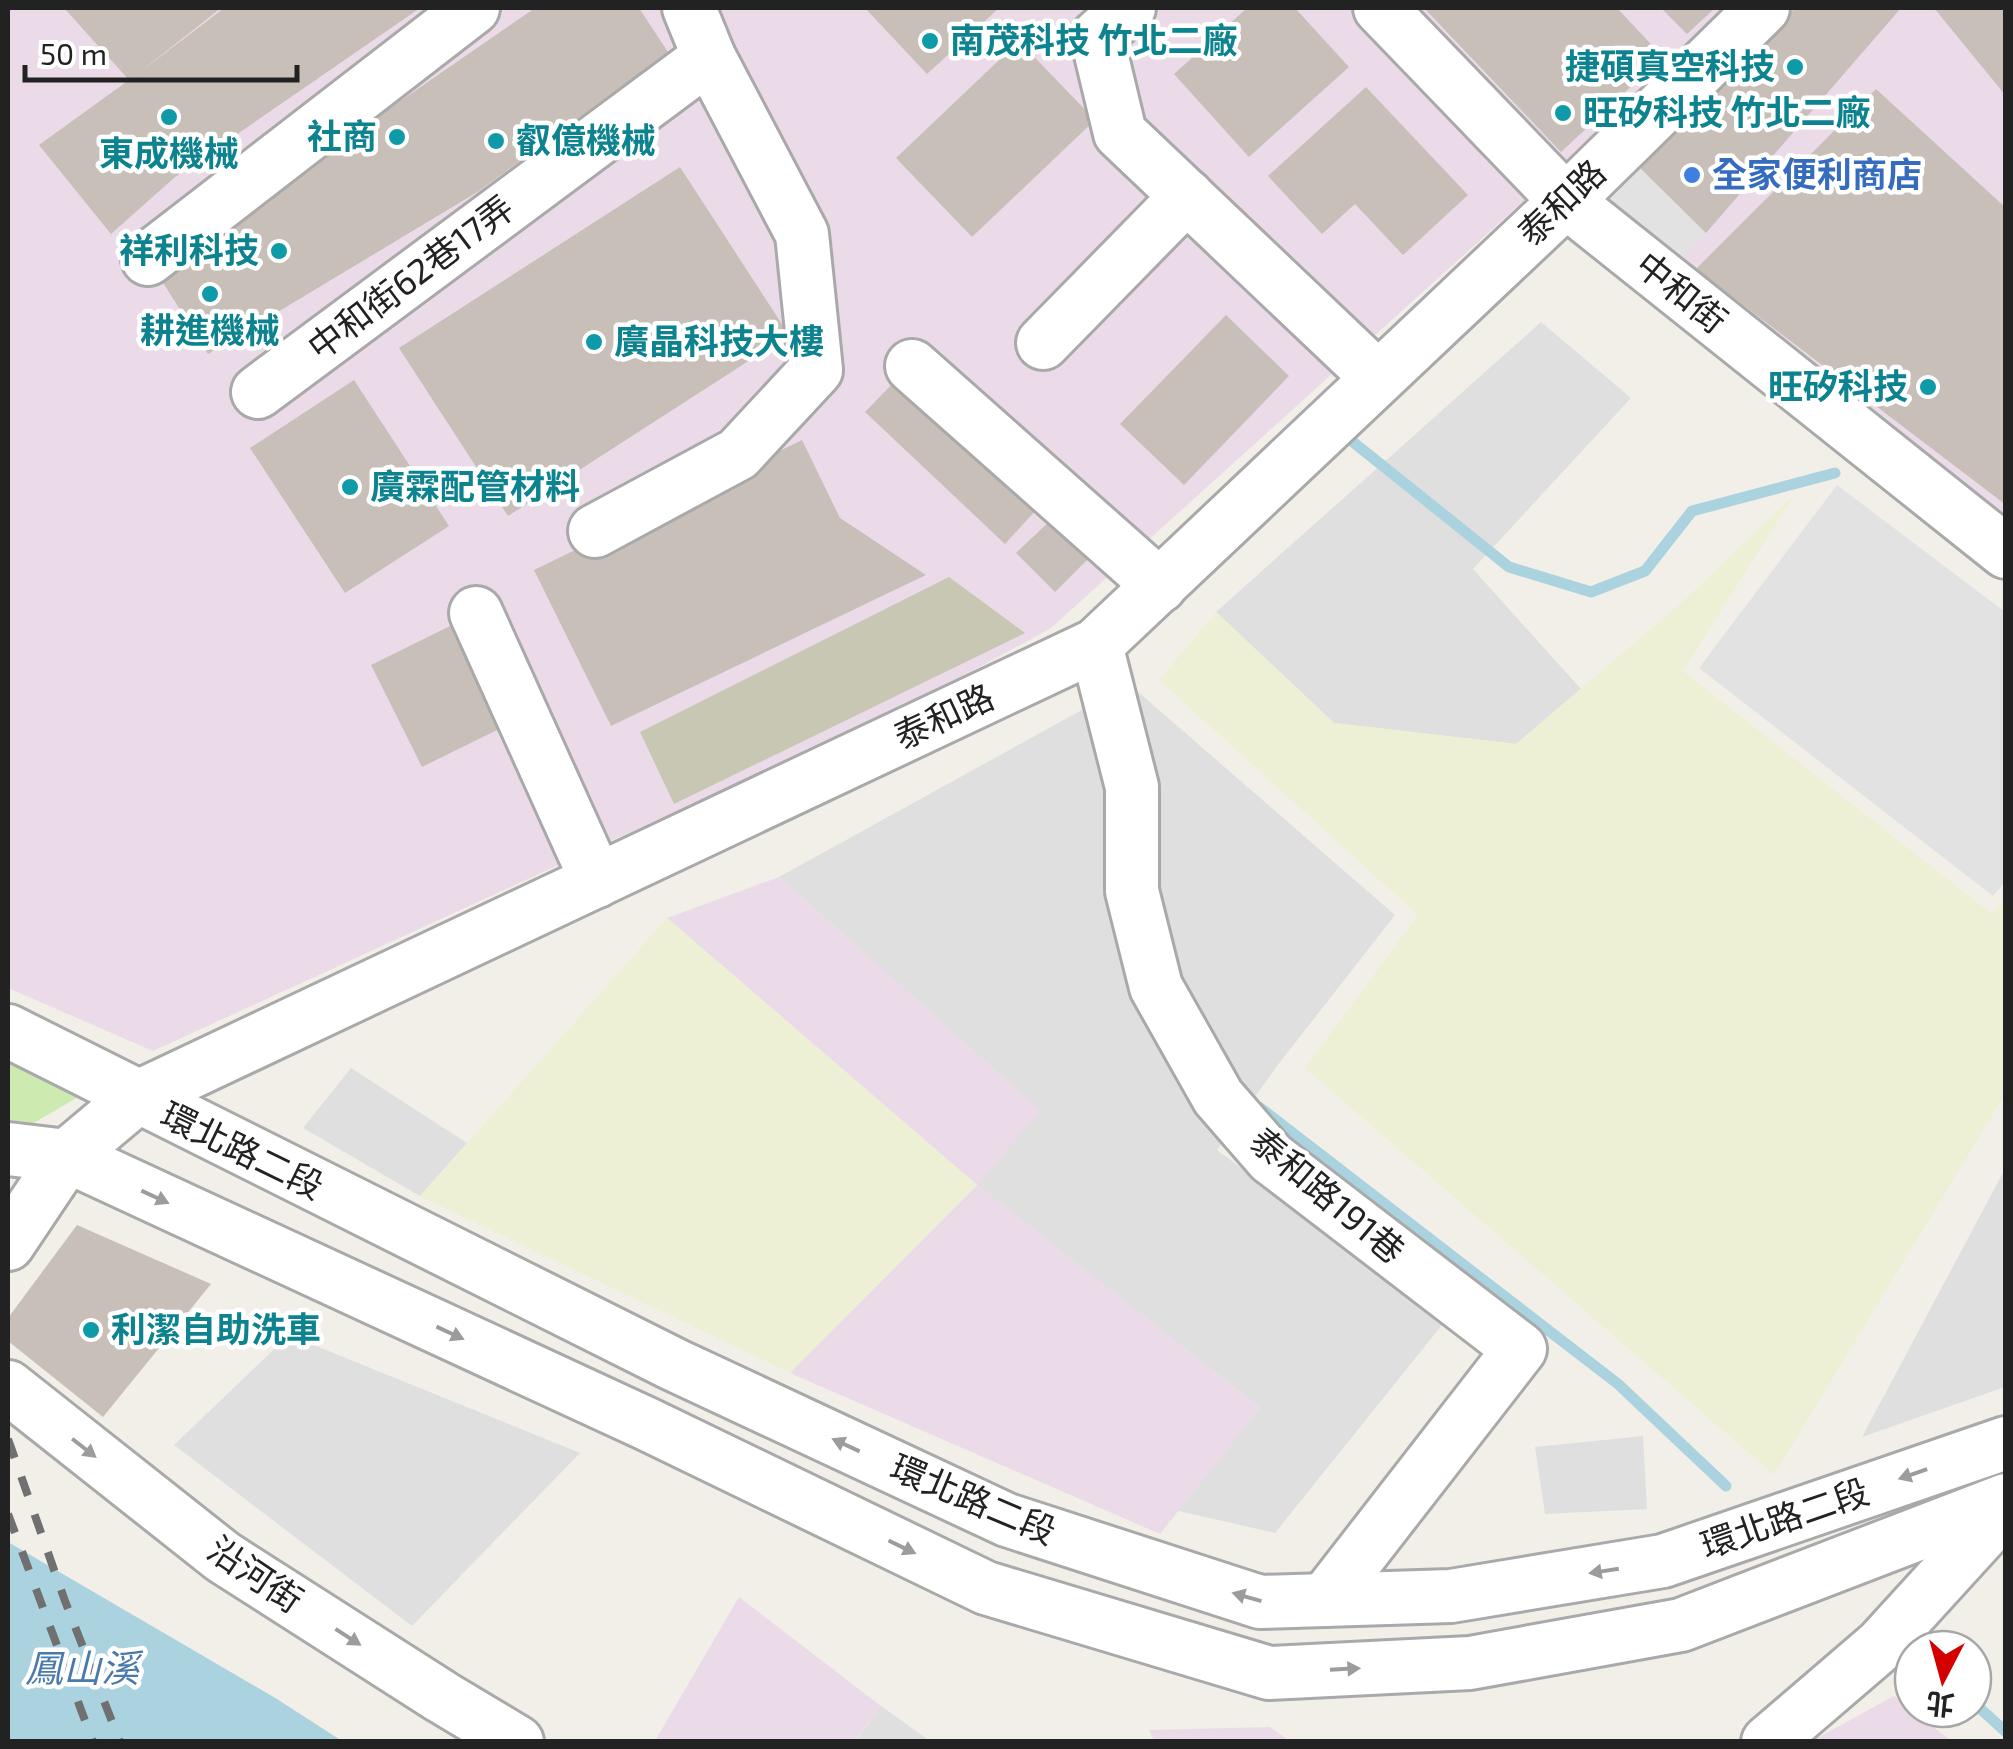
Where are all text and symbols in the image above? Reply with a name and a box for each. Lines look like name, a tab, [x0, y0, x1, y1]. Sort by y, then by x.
place label: 南茂科技 竹北二廠	[950, 18, 1238, 60]
scale bar	[25, 20, 298, 82]
marker: 南茂科技 竹北二廠	[919, 30, 941, 52]
text: 50 m	[40, 35, 107, 71]
place label: 捷碩真空科技	[1565, 44, 1775, 86]
marker: 捷碩真空科技	[1784, 56, 1806, 78]
place label: 旺矽科技 竹北二廠	[1583, 90, 1871, 132]
marker: 旺矽科技 竹北二廠	[1552, 102, 1574, 124]
marker: 東成機械	[158, 106, 180, 128]
place label: 社商	[307, 114, 377, 156]
place label: 叡億機械	[516, 118, 656, 160]
marker: 社商	[386, 126, 408, 148]
marker: 叡億機械	[485, 130, 507, 152]
place label: 東成機械	[99, 131, 239, 173]
street label: 泰和路	[1508, 150, 1613, 253]
place label: 全家便利商店	[1712, 152, 1922, 194]
marker: 全家便利商店	[1681, 164, 1703, 186]
street label: 中和街62巷17弄	[299, 185, 521, 367]
place label: 祥利科技	[119, 228, 259, 270]
marker: 祥利科技	[268, 240, 290, 262]
street label: 中和街	[1628, 242, 1736, 341]
marker: 耕進機械	[199, 283, 221, 305]
place label: 耕進機械	[140, 308, 280, 350]
place label: 廣晶科技大樓	[614, 319, 824, 361]
marker: 廣晶科技大樓	[583, 331, 605, 353]
place label: 旺矽科技	[1768, 364, 1908, 406]
marker: 旺矽科技	[1917, 376, 1939, 398]
place label: 廣霖配管材料	[370, 464, 580, 506]
marker: 廣霖配管材料	[339, 476, 361, 498]
street label: 泰和路	[887, 674, 1000, 756]
street label: 環北路二段	[155, 1092, 331, 1206]
street label: 泰和路191巷	[1243, 1118, 1414, 1271]
one-way arrow	[141, 1188, 170, 1205]
place label: 利潔自助洗車	[111, 1307, 321, 1349]
marker: 利潔自助洗車	[80, 1319, 102, 1341]
one-way arrow	[435, 1325, 465, 1341]
one-way arrow	[831, 1436, 860, 1453]
one-way arrow	[70, 1437, 96, 1458]
street label: 環北路二段	[885, 1445, 1063, 1552]
one-way arrow	[1898, 1468, 1928, 1483]
street label: 環北路二段	[1695, 1469, 1874, 1565]
street label: 沿河街	[201, 1527, 311, 1620]
one-way arrow	[887, 1539, 916, 1556]
one-way arrow	[1587, 1564, 1619, 1579]
one-way arrow	[1231, 1589, 1261, 1604]
one-way arrow	[334, 1627, 361, 1645]
north arrow	[1893, 1629, 1993, 1729]
water label: 鳳山溪	[25, 1644, 144, 1690]
one-way arrow	[1329, 1661, 1361, 1677]
text: 北	[1925, 1686, 1956, 1723]

